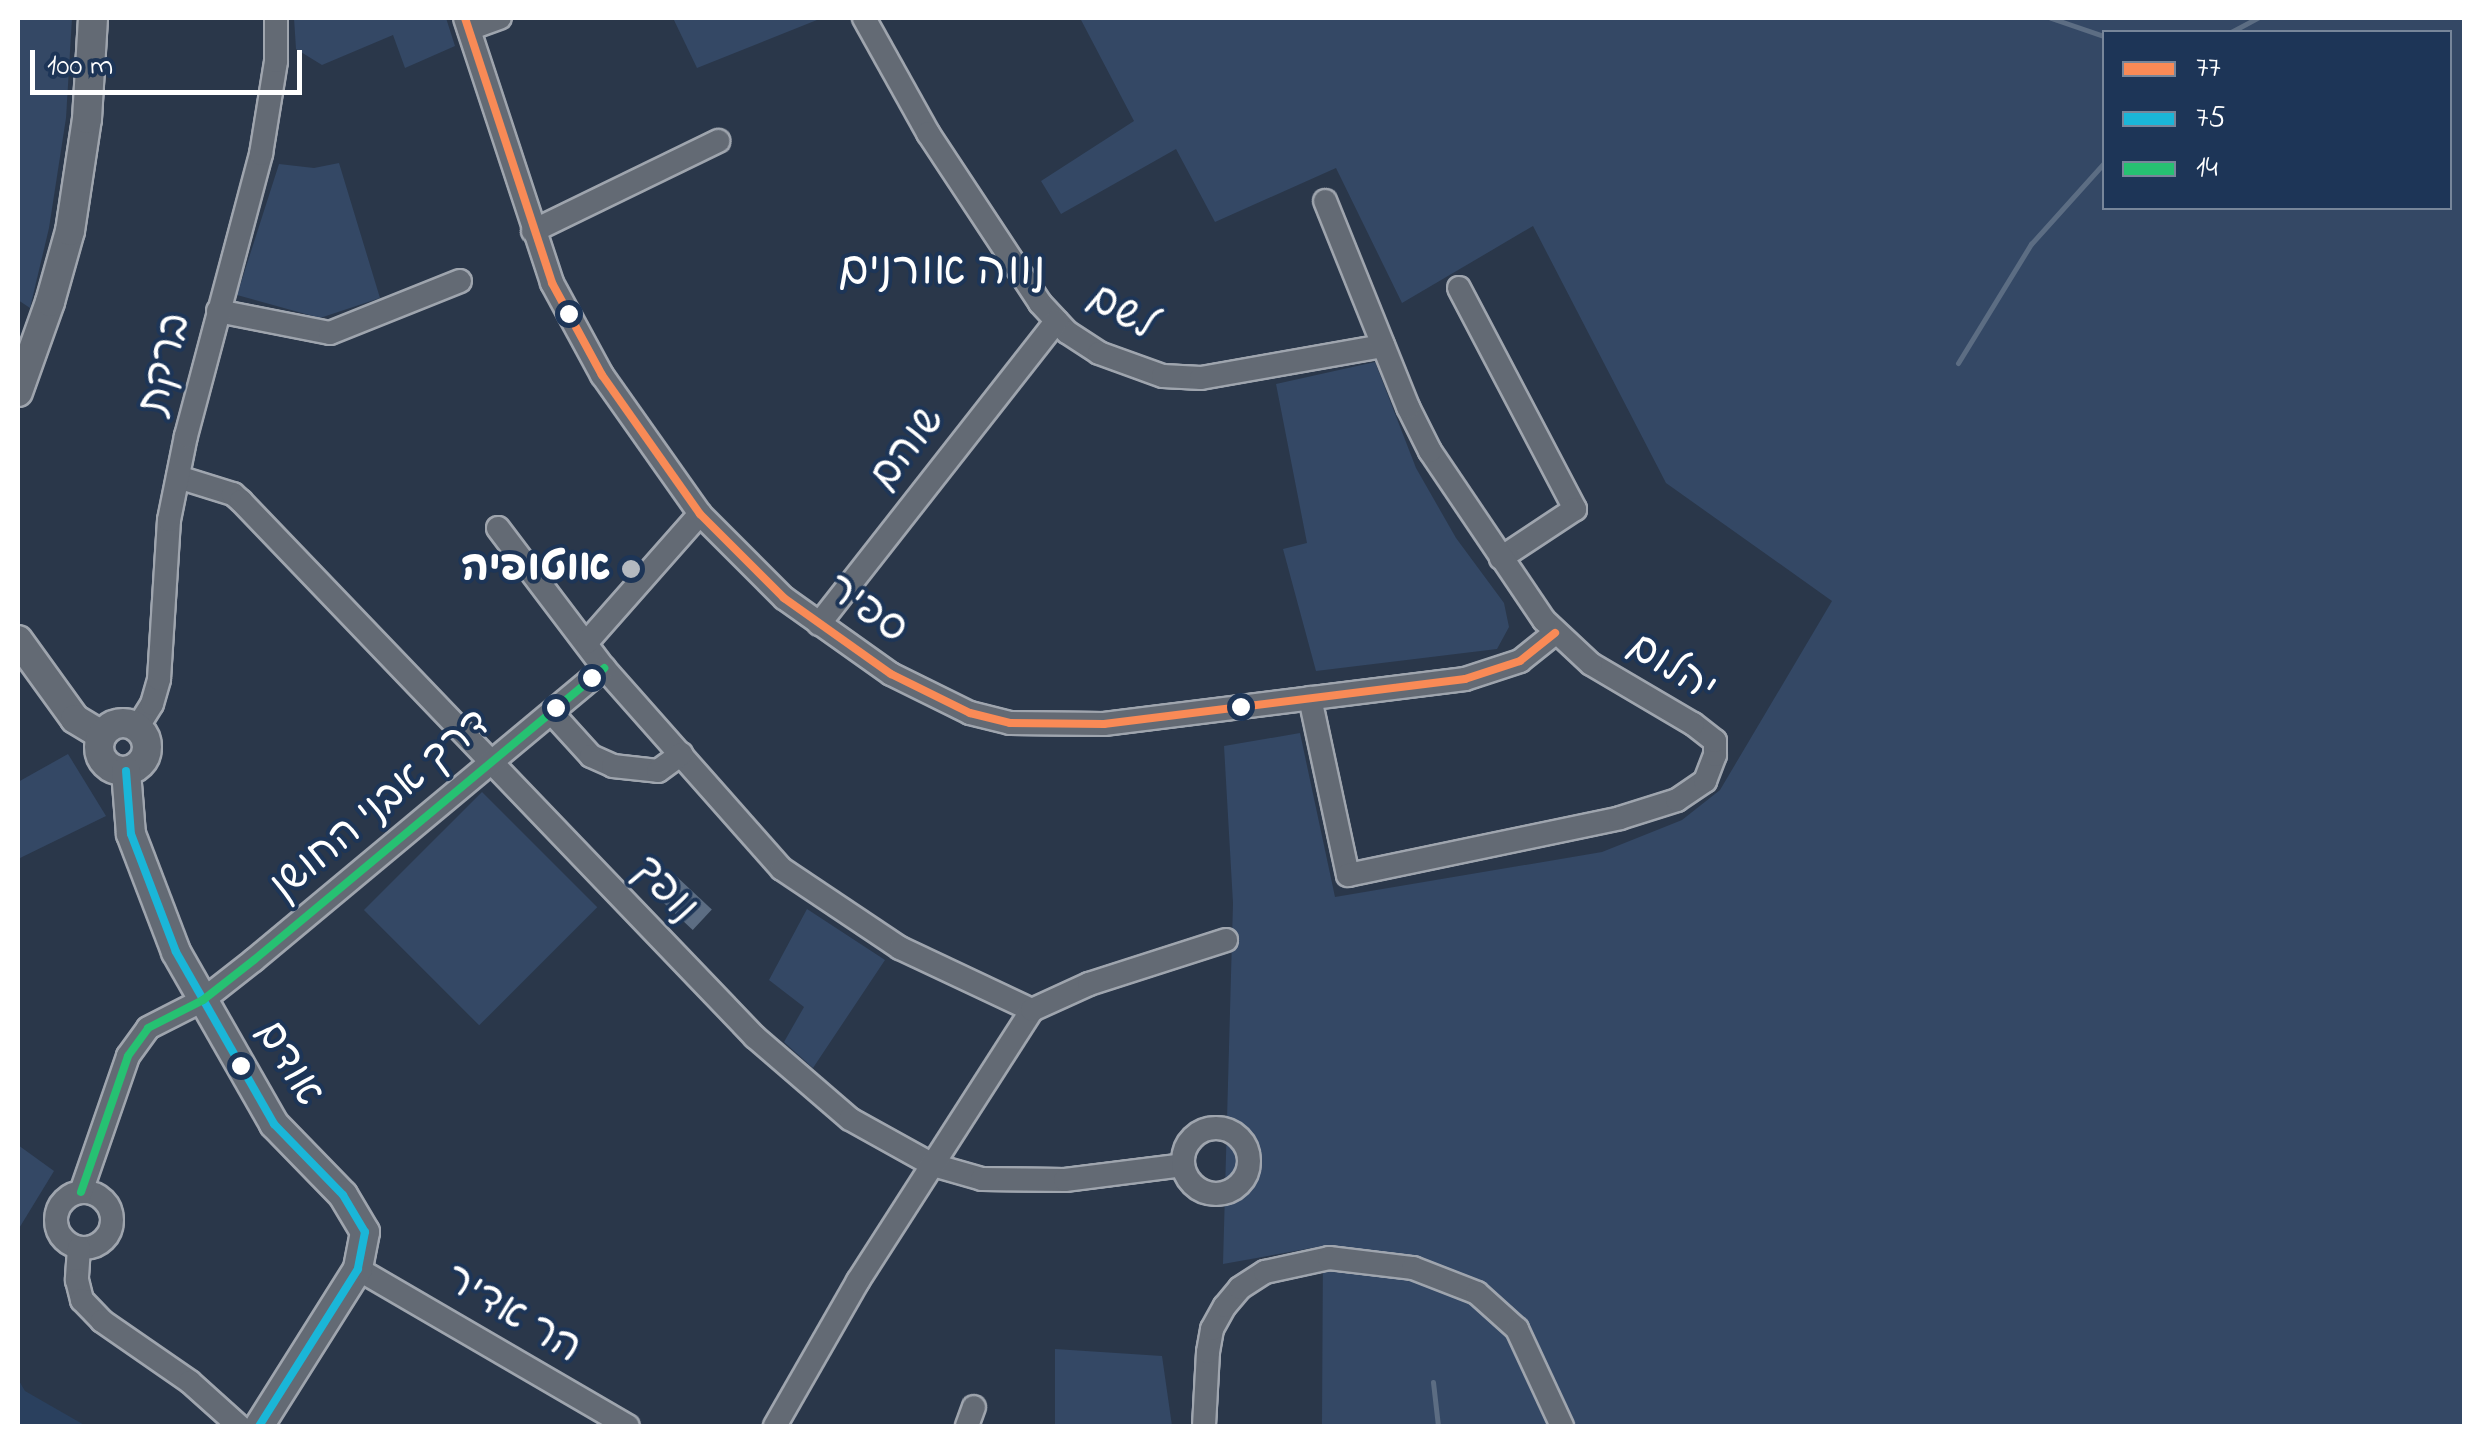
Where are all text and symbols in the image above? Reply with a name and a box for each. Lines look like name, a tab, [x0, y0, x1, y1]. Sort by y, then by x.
scale bar	[35, 30, 308, 92]
legend	[2102, 30, 2452, 210]
text: 100 m	[47, 45, 113, 89]
text: 77	[2196, 47, 2221, 91]
text: 75	[2196, 97, 2226, 141]
text: 14	[2196, 147, 2218, 191]
district label: נווה אורנים	[838, 246, 1046, 300]
street label: לשם	[1078, 274, 1164, 352]
unlabelled marker	[559, 304, 579, 324]
street label: ברקת	[129, 308, 203, 420]
street label: שוהם	[860, 397, 956, 501]
place label: אוטופיה	[461, 544, 611, 594]
marker: אוטופיה	[620, 558, 642, 580]
street label: ספיר	[815, 564, 917, 656]
street label: יהלום	[1617, 622, 1725, 716]
unlabelled marker	[582, 668, 602, 688]
unlabelled marker	[1231, 697, 1251, 717]
unlabelled marker	[546, 698, 566, 718]
street label: דרך אבני החושן	[261, 699, 501, 913]
street label: נופך	[620, 846, 708, 934]
street label: אודם	[243, 1012, 333, 1116]
unlabelled marker	[231, 1056, 251, 1076]
street label: הר אדיר	[434, 1255, 590, 1375]

